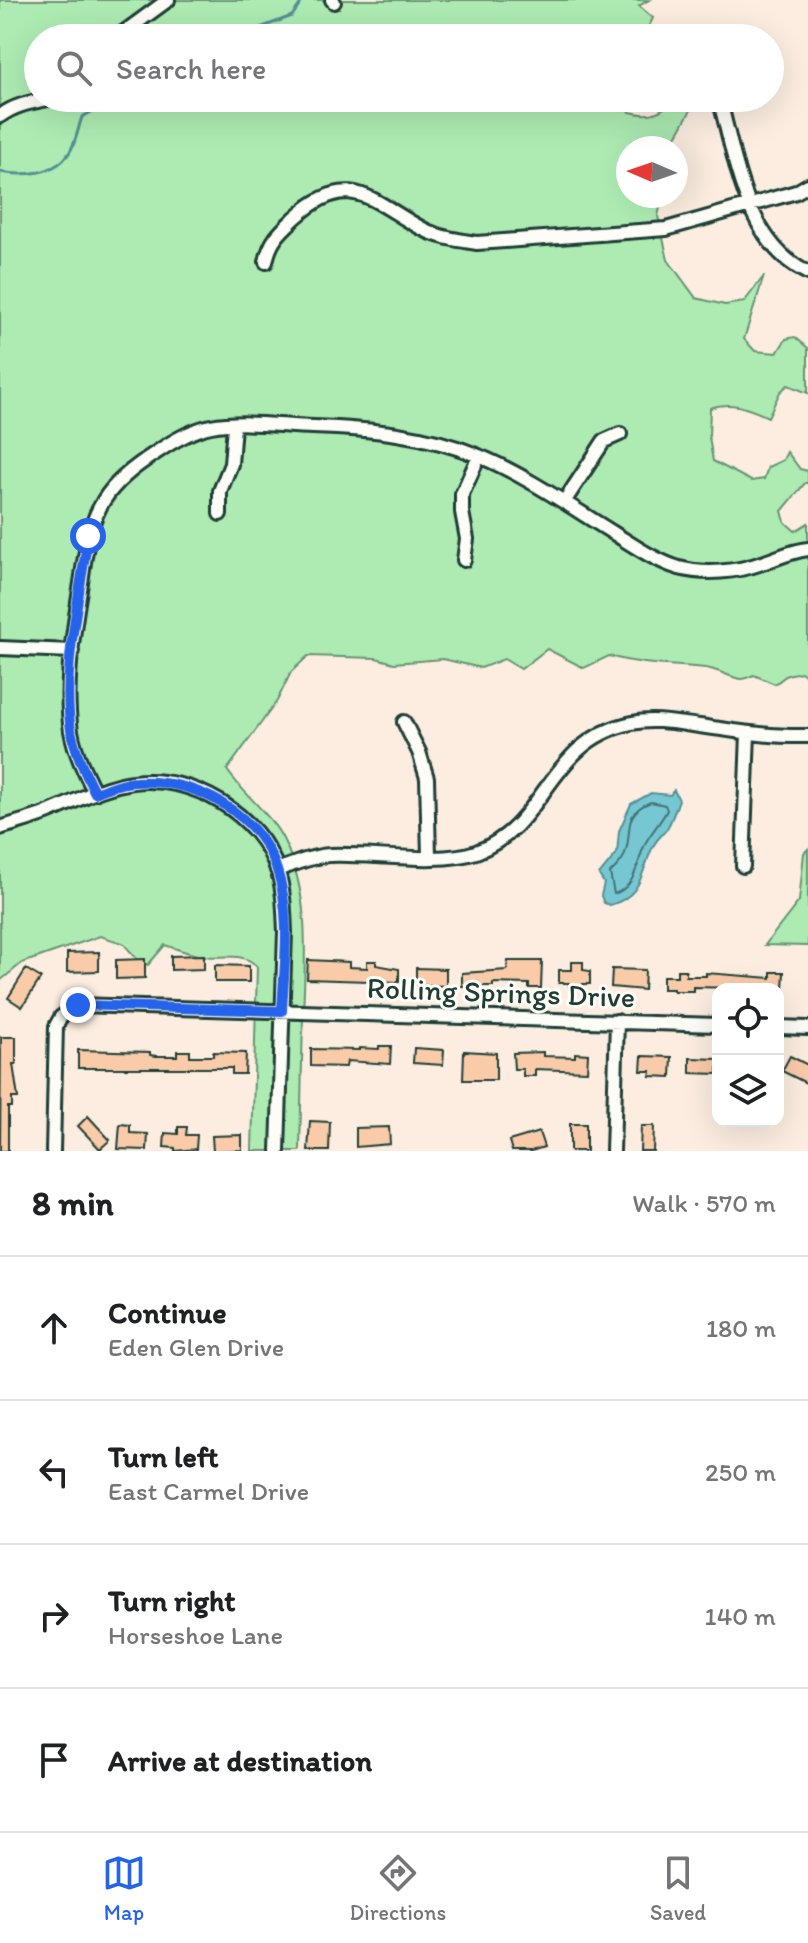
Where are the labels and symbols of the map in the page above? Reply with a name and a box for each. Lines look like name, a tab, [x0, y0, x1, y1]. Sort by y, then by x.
north arrow	[616, 136, 688, 208]
route start	[70, 518, 106, 554]
street label: Rolling Springs Drive	[366, 969, 636, 1015]
route end	[60, 987, 96, 1023]

